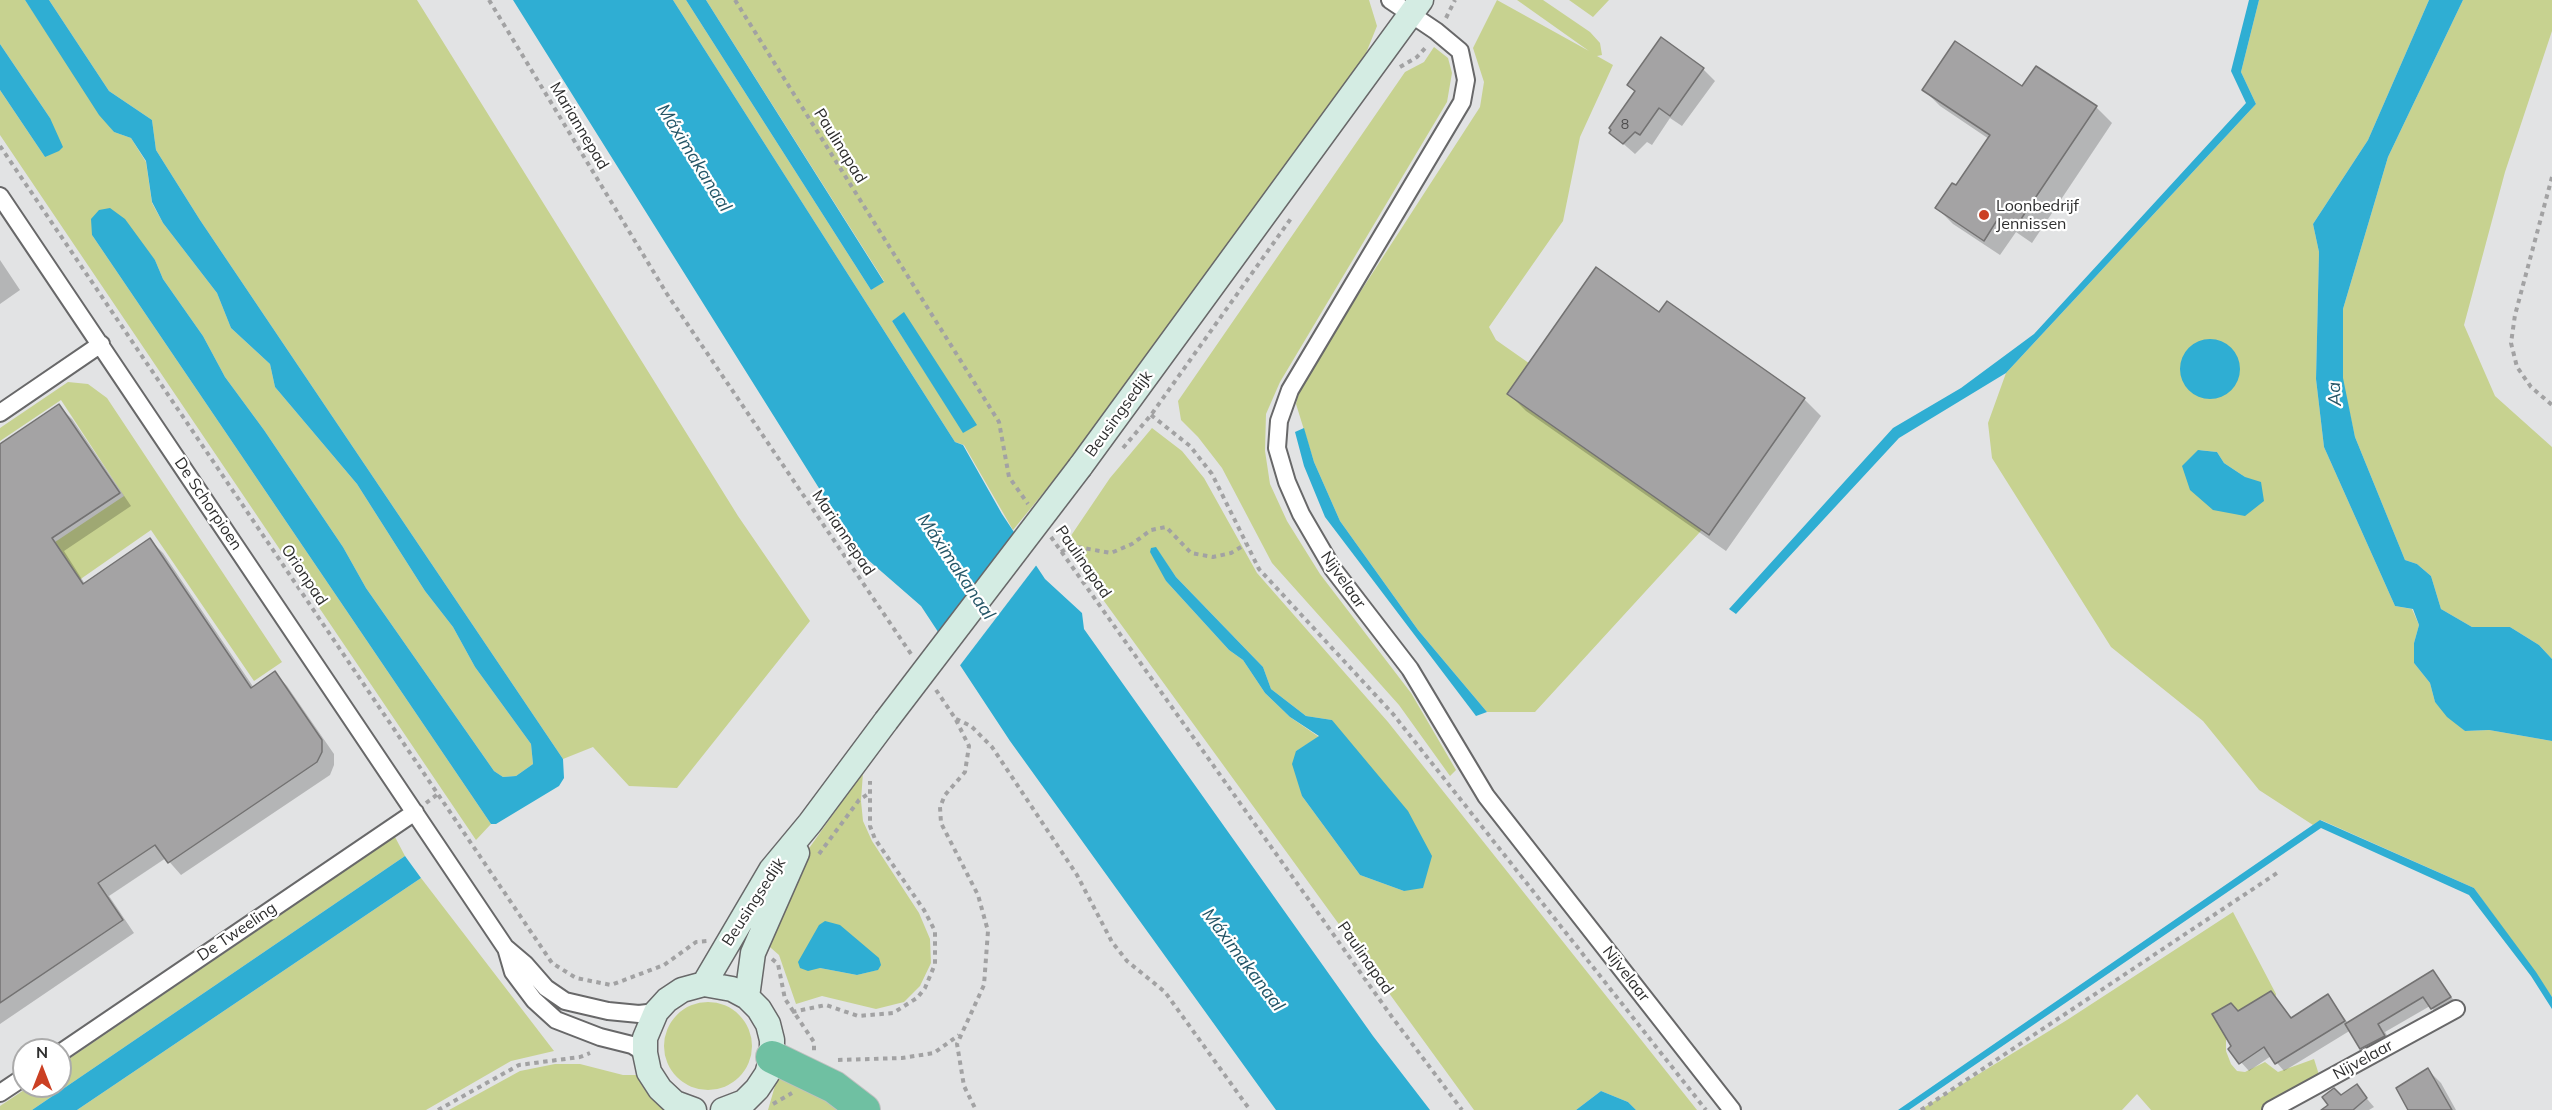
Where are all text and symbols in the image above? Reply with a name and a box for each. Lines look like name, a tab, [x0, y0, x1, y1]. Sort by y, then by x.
street label: Mariannepad	[545, 79, 613, 173]
water label: Máximakanaal	[652, 100, 736, 216]
street label: Paulinapad	[810, 105, 870, 187]
house number: 8	[1621, 117, 1629, 133]
place label: Loonbedrijf Jennissen	[1996, 196, 2079, 234]
marker: Loonbedrijf Jennissen	[1977, 208, 1991, 222]
street label: Beusingsedijk	[1081, 367, 1157, 461]
water label: Aa	[2324, 381, 2346, 407]
street label: De Schorpioen	[170, 454, 246, 554]
street label: Mariannepad	[807, 487, 879, 579]
water label: Máximakanaal	[913, 510, 999, 624]
street label: Paulinapad	[1051, 522, 1115, 602]
street label: Orionpad	[277, 541, 331, 609]
street label: Nijvelaar	[1316, 548, 1370, 612]
street label: Beusingsedijk	[718, 854, 790, 950]
street label: De Tweeling	[194, 899, 280, 965]
water label: Máximakanaal	[1197, 904, 1289, 1016]
street label: Paulinapad	[1333, 918, 1397, 998]
street label: Nijvelaar	[1598, 942, 1654, 1006]
street label: Nijvelaar	[2330, 1036, 2396, 1084]
north arrow	[12, 1038, 72, 1098]
text: N	[36, 1042, 48, 1062]

